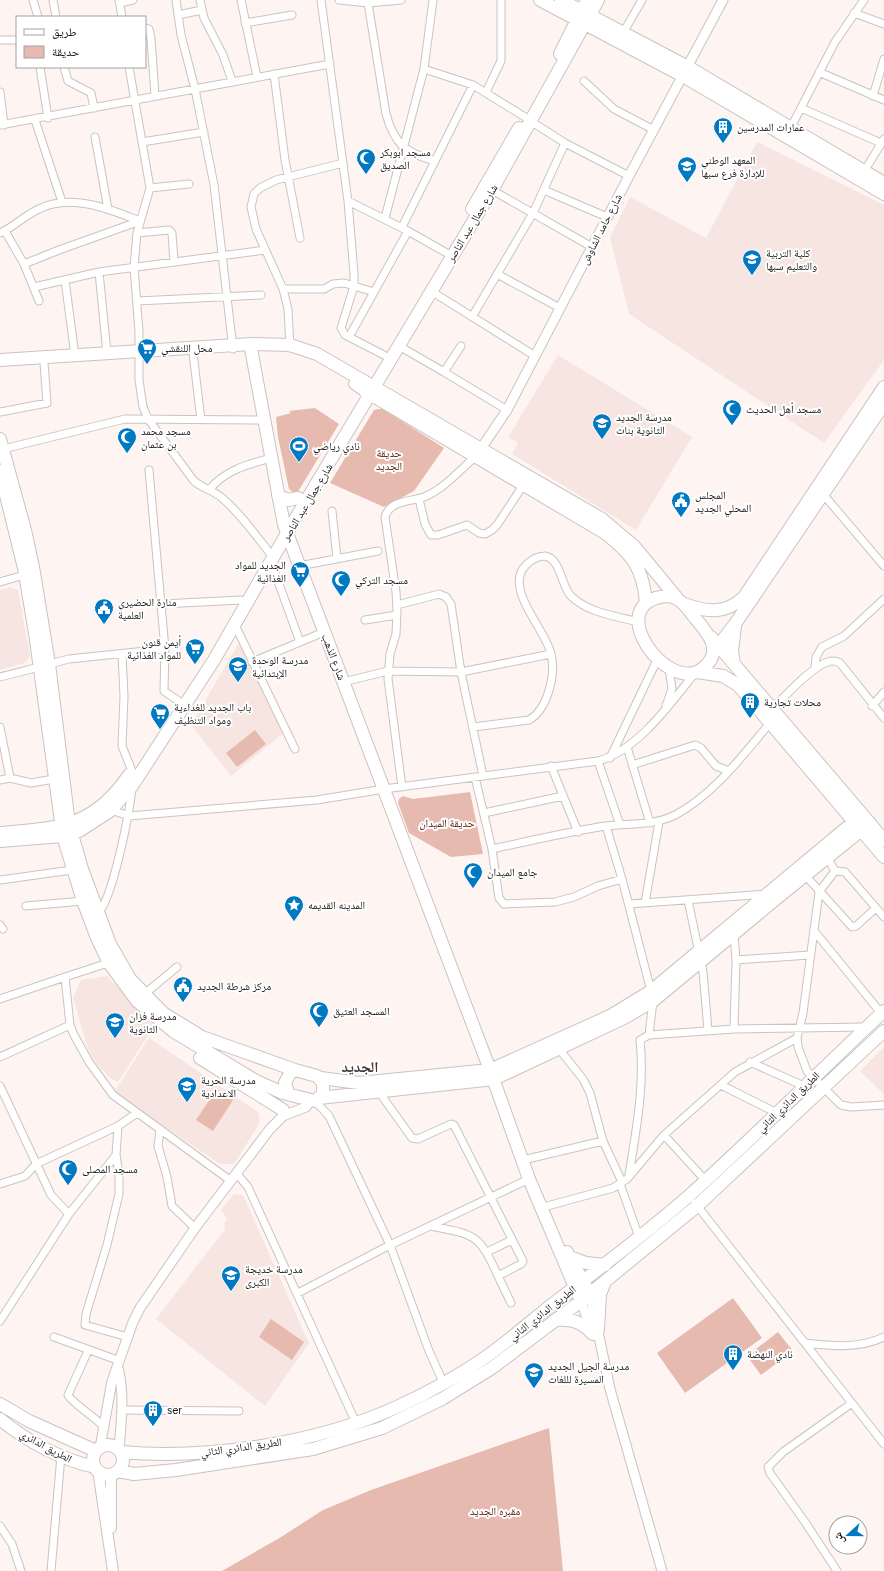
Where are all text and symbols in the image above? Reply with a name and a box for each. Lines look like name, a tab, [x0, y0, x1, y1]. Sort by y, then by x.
legend	[16, 16, 146, 68]
text: طريق	[52, 25, 77, 39]
text: حديقة	[52, 45, 80, 59]
building icon: عمارات المدرسين	[712, 116, 734, 144]
place label: عمارات المدرسين	[737, 121, 805, 134]
place label: مسجد ابوبكر الصديق	[379, 146, 431, 172]
mosque icon: مسجد ابوبكر الصديق	[355, 147, 377, 175]
place label: المعهد الوطني للإدارة فرع سبها	[701, 154, 765, 180]
school or university icon: المعهد الوطني للإدارة فرع سبها	[676, 155, 698, 183]
street label: شارع جمال عبد الناصر	[444, 182, 501, 265]
street label: شارع حامد الشاوش	[578, 192, 625, 267]
place label: كلية التربية والتعليم سبها	[766, 247, 817, 274]
school or university icon: كلية التربية والتعليم سبها	[741, 248, 763, 276]
supermarket icon: محل اللنقشي	[136, 337, 158, 365]
place label: محل اللنقشي	[161, 342, 213, 357]
mosque icon: مسجد أهل الحديث	[721, 398, 743, 426]
place label: مسجد أهل الحديث	[746, 402, 821, 416]
place label: مدرسة الجديد الثانوية بنات	[616, 411, 672, 437]
school or university icon: مدرسة الجديد الثانوية بنات	[591, 412, 613, 440]
place label: مسجد محمد بن عثمان	[141, 425, 191, 451]
mosque icon: مسجد محمد بن عثمان	[116, 426, 138, 454]
sports icon: نادي رياضي	[288, 435, 310, 463]
place label: نادي رياضي	[313, 440, 360, 455]
park label: حديقة الجديد	[376, 447, 402, 473]
street label: شارع جمال عبد الناصر	[279, 461, 336, 544]
place label: المجلس المحلي الجديد	[695, 489, 751, 517]
public building icon: المجلس المحلي الجديد	[670, 490, 692, 518]
place label: الجديد للمواد الغذائية	[235, 559, 286, 585]
supermarket icon: الجديد للمواد الغذائية	[289, 560, 311, 588]
mosque icon: مسجد التركي	[330, 569, 352, 597]
place label: مسجد التركي	[355, 574, 408, 589]
place label: منارة الحضيري العلمية	[118, 596, 177, 622]
public building icon: منارة الحضيري العلمية	[93, 597, 115, 625]
street label: شارع الذهب	[319, 632, 348, 682]
place label: أيمن قنون للمواد الغذائية	[127, 635, 181, 662]
supermarket icon: أيمن قنون للمواد الغذائية	[184, 637, 206, 665]
place label: مدرسة الوحدة الإبتدائية	[252, 654, 308, 680]
school or university icon: مدرسة الوحدة الإبتدائية	[227, 655, 249, 683]
building icon: محلات تجارية	[739, 691, 761, 719]
place label: محلات تجارية	[764, 696, 821, 709]
place label: باب الجديد للغداءية ومواد التنظيف	[174, 701, 251, 727]
supermarket icon: باب الجديد للغداءية ومواد التنظيف	[149, 702, 171, 730]
park label: حديقة الميدان	[419, 817, 475, 830]
mosque icon: جامع الميدان	[462, 861, 484, 889]
place label: جامع الميدان	[487, 866, 538, 879]
place icon: المدينه القديمه	[283, 894, 305, 922]
place label: المدينه القديمه	[308, 899, 365, 912]
public building icon: مركز شرطة الجديد	[172, 975, 194, 1003]
place label: مركز شرطة الجديد	[197, 980, 271, 993]
mosque icon: المسجد العتيق	[308, 1000, 330, 1028]
place label: المسجد العتيق	[333, 1005, 390, 1018]
place label: مدرسة فزان الثانوية	[129, 1010, 177, 1036]
school or university icon: مدرسة فزان الثانوية	[104, 1011, 126, 1039]
district label: الجديد	[341, 1058, 379, 1076]
street label: الطريق الدائري الثاني	[754, 1069, 824, 1137]
place label: مدرسة الحرية الاعدادية	[201, 1074, 256, 1100]
school or university icon: مدرسة الحرية الاعدادية	[176, 1075, 198, 1103]
mosque icon: مسجد المصلى	[57, 1158, 79, 1186]
place label: مسجد المصلى	[82, 1163, 138, 1176]
place label: مدرسة خديجة الكبرى	[245, 1263, 303, 1289]
school or university icon: مدرسة خديجة الكبرى	[220, 1264, 242, 1292]
street label: الطريق الدائري الثاني	[506, 1283, 580, 1345]
building icon: نادي النهضة	[722, 1343, 744, 1371]
place label: نادي النهضة	[747, 1348, 793, 1363]
place label: مدرسة الجيل الجديد المسيرة لللغات	[548, 1360, 629, 1386]
school or university icon: مدرسة الجيل الجديد المسيرة لللغات	[523, 1361, 545, 1389]
building icon: ser	[142, 1399, 164, 1427]
place label: ser	[167, 1404, 182, 1417]
street label: الطريق الدائري	[17, 1427, 74, 1467]
street label: الطريق الدائري الثاني	[200, 1435, 283, 1461]
park label: مقبره الجديد	[470, 1505, 520, 1518]
north arrow	[828, 1515, 868, 1555]
text: ش	[831, 1530, 848, 1546]

